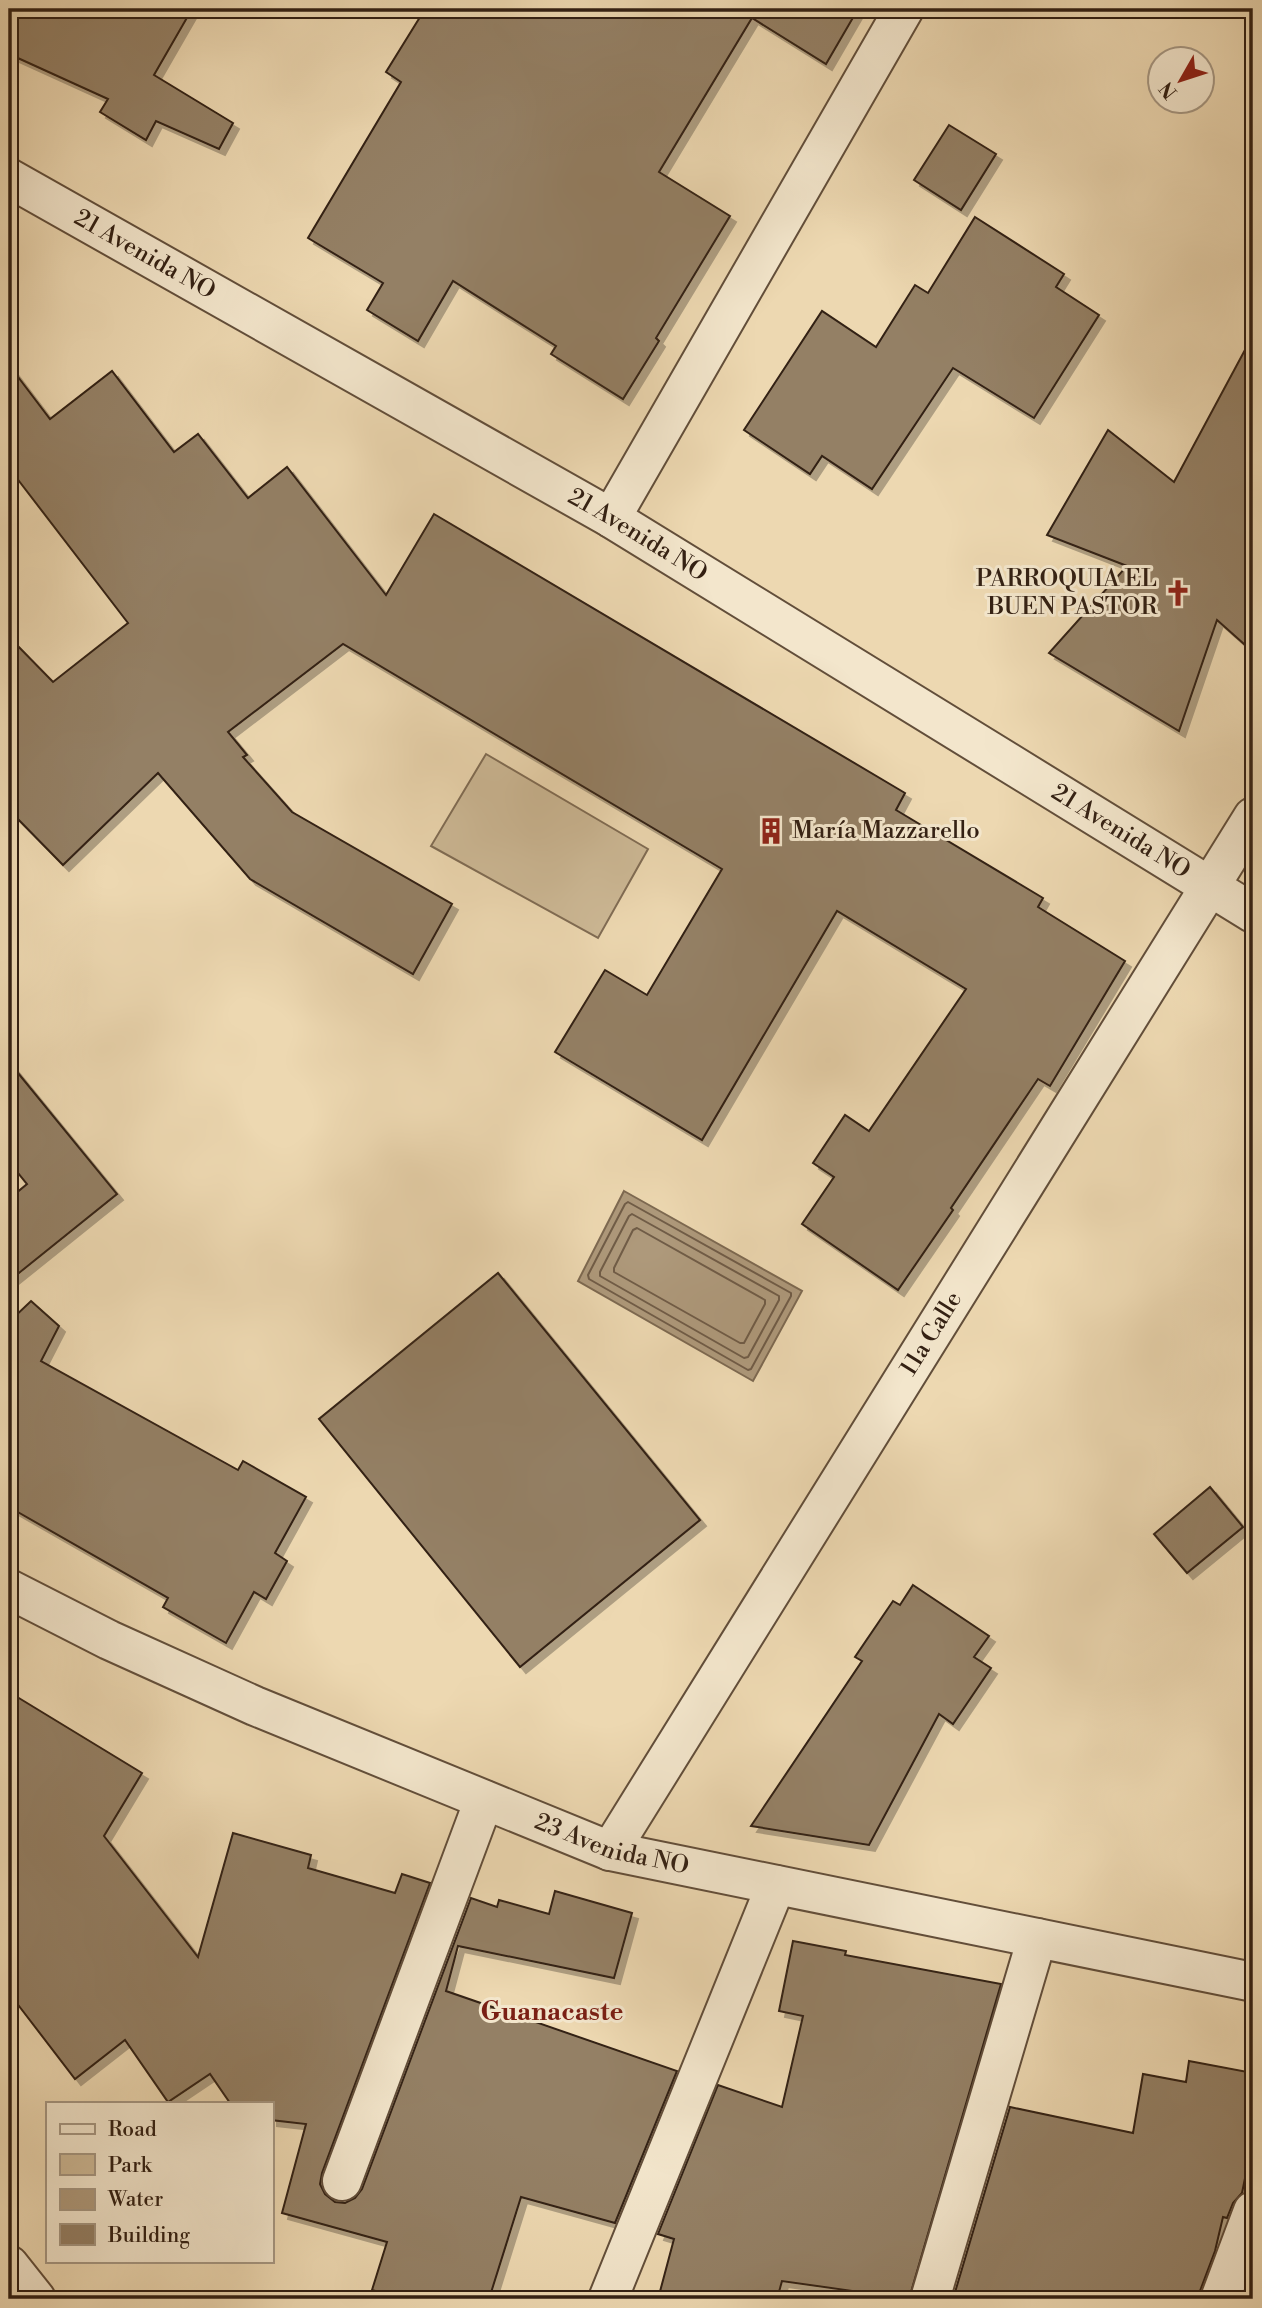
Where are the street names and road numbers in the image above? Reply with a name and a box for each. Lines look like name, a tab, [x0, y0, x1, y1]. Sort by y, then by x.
street label: 21 Avenida NO	[69, 203, 221, 307]
street label: 21 Avenida NO	[563, 482, 713, 589]
street label: 21 Avenida NO	[1046, 778, 1196, 886]
street label: 11a Calle	[894, 1286, 969, 1382]
street label: 23 Avenida NO	[530, 1807, 692, 1882]

